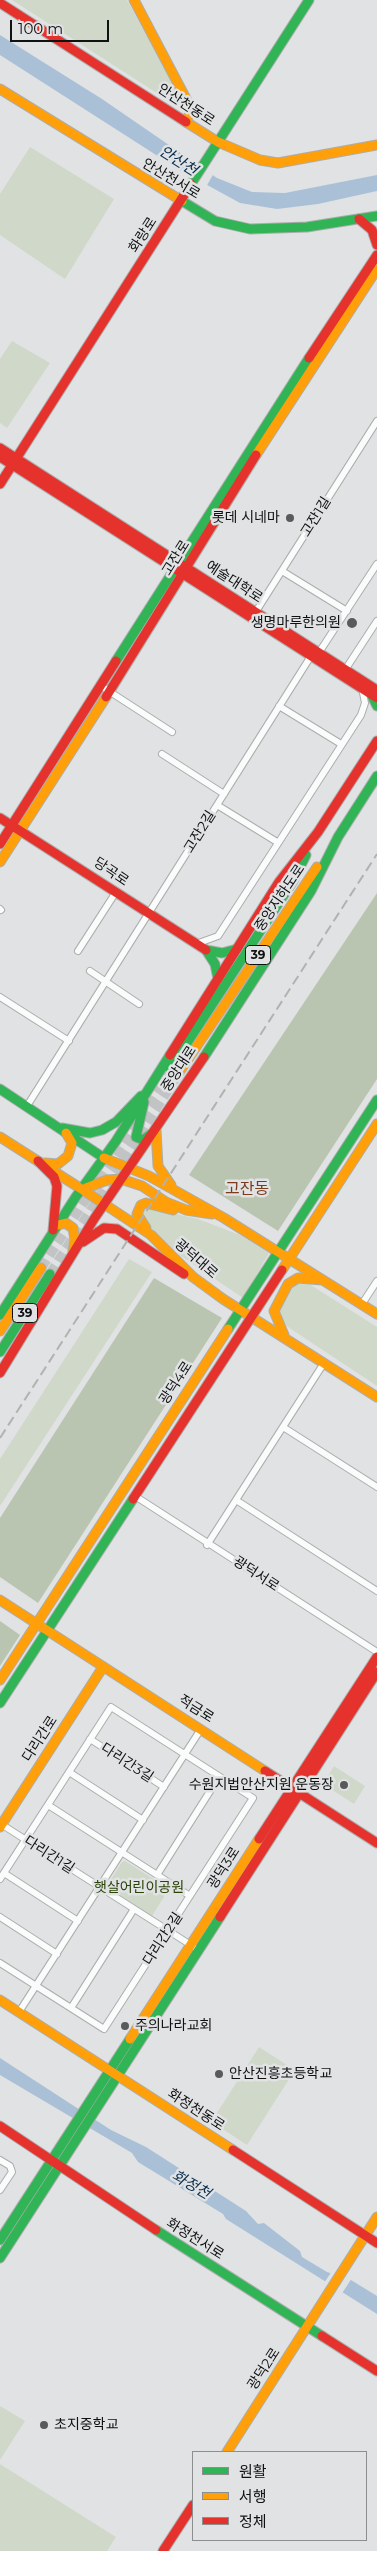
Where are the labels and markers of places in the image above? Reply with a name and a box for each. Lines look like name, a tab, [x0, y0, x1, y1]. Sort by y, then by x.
place label: 롯데 시네마	[212, 510, 280, 526]
marker: 롯데 시네마	[284, 512, 296, 524]
place label: 생명마루한의원	[251, 615, 341, 631]
marker: 생명마루한의원	[345, 616, 359, 630]
place label: 수원지법안산지원 운동장	[189, 1777, 334, 1793]
marker: 수원지법안산지원 운동장	[338, 1779, 350, 1791]
place label: 주의나라교회	[135, 2018, 212, 2034]
marker: 주의나라교회	[119, 2020, 131, 2032]
place label: 안산진흥초등학교	[229, 2066, 332, 2082]
marker: 안산진흥초등학교	[213, 2068, 225, 2080]
place label: 초지중학교	[54, 2417, 118, 2433]
marker: 초지중학교	[38, 2419, 50, 2431]

